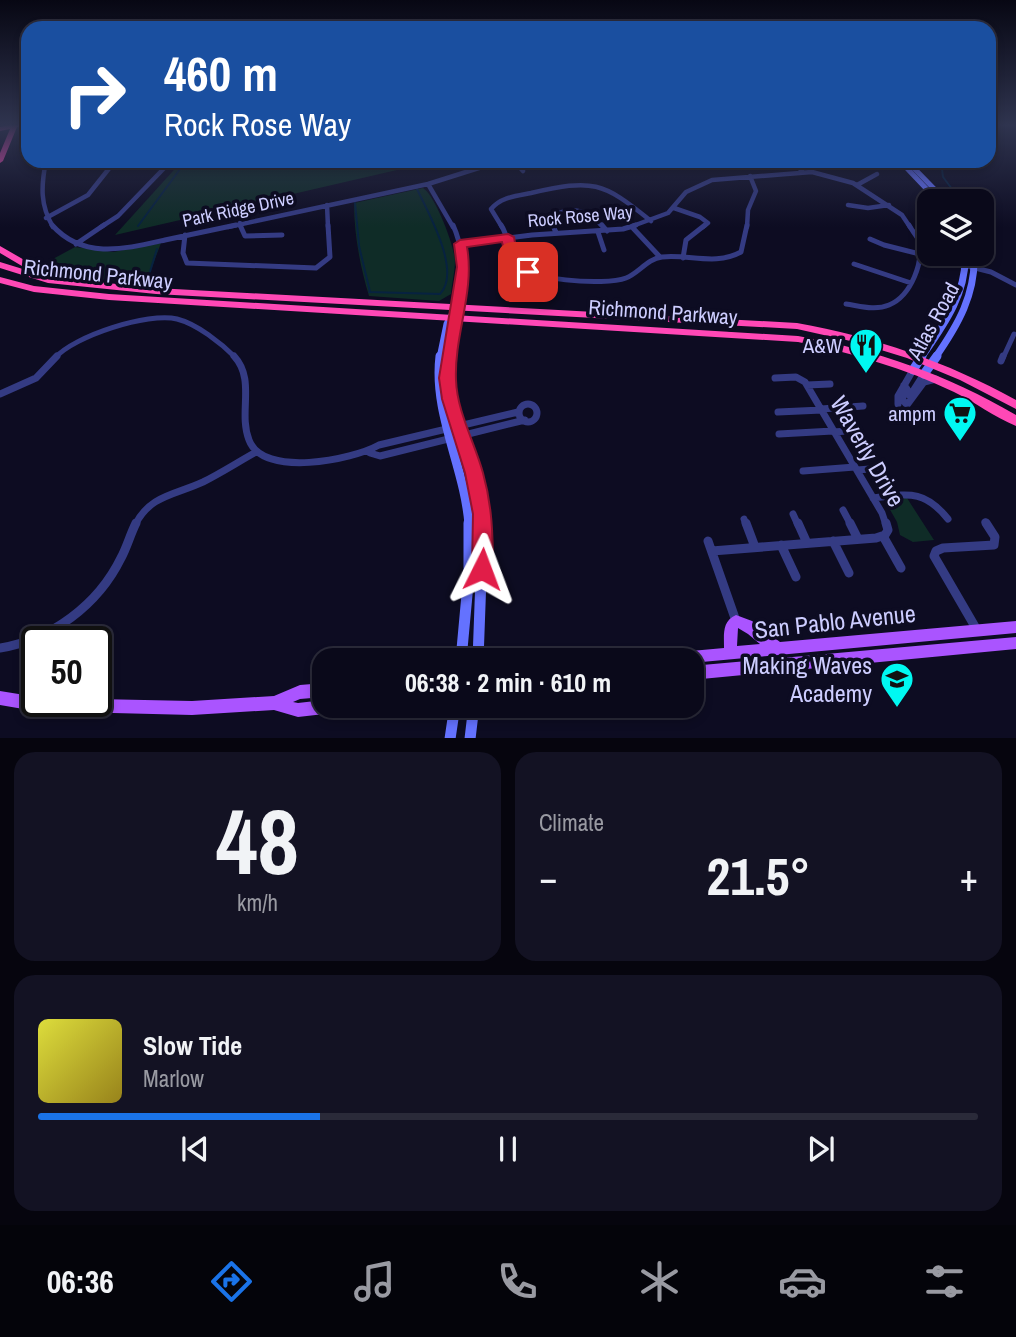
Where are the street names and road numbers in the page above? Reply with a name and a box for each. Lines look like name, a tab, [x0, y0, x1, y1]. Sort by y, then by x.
street label: Park Ridge Drive	[180, 185, 296, 233]
street label: Rock Rose Way	[526, 199, 634, 233]
street label: Richmond Parkway	[22, 252, 174, 296]
street label: Atlas Road	[899, 277, 966, 366]
street label: Richmond Parkway	[588, 292, 739, 332]
street label: Waverly Drive	[823, 390, 913, 512]
street label: San Pablo Avenue	[753, 597, 917, 645]

